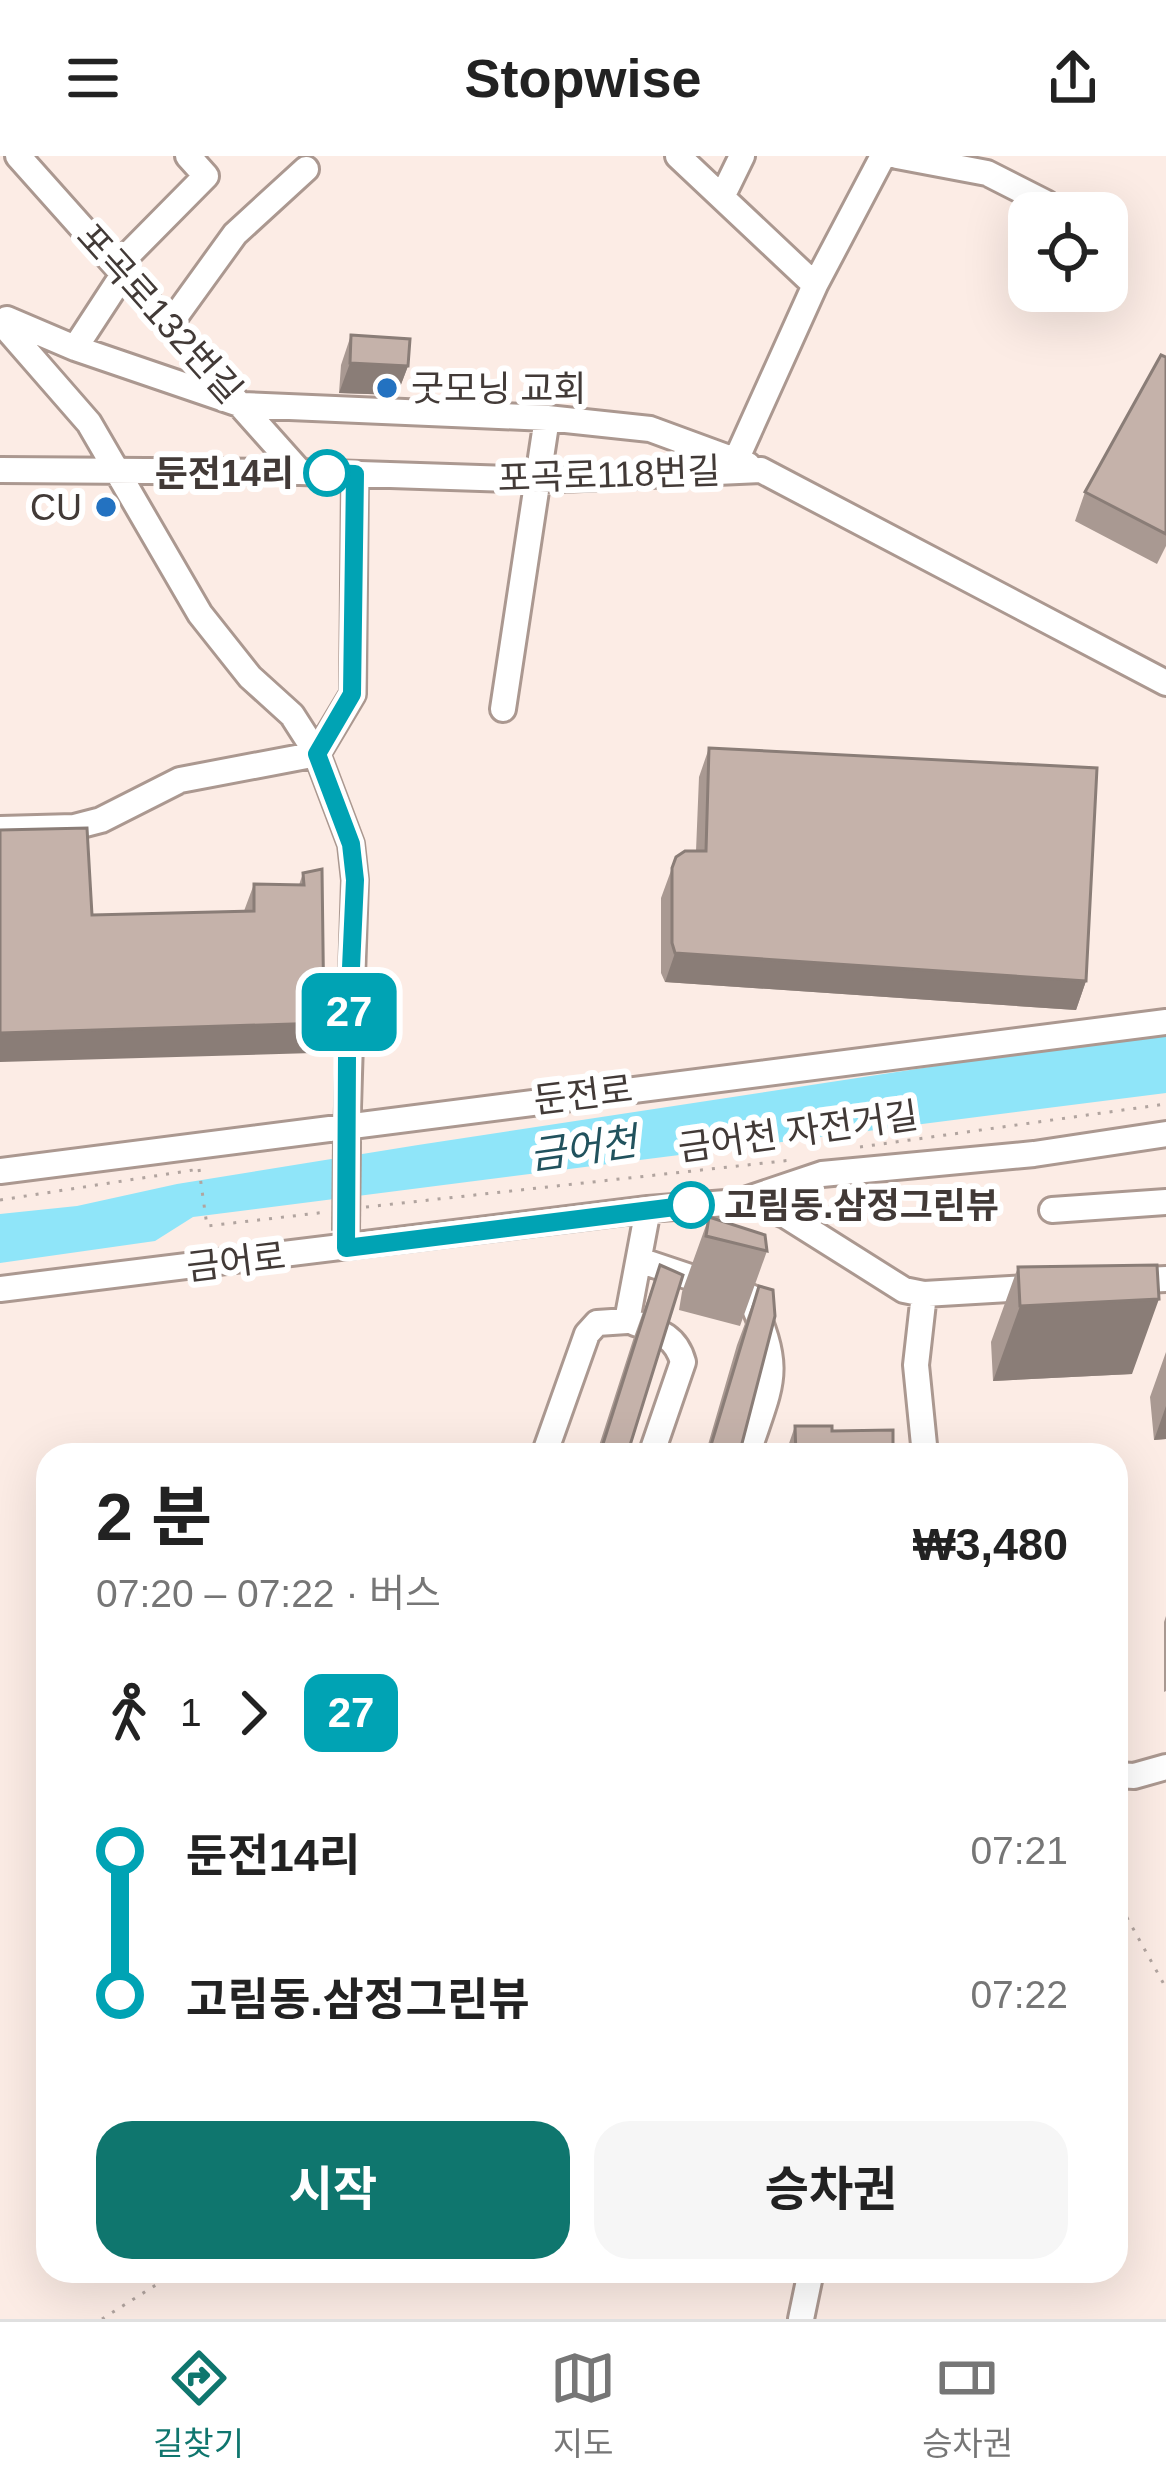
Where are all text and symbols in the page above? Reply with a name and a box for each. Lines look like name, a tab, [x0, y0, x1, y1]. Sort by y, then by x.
icon: menu	[60, 45, 126, 111]
icon: share	[1040, 45, 1106, 111]
text: Stopwise	[464, 48, 702, 108]
map controls	[1008, 192, 1128, 312]
button: locate	[1008, 192, 1128, 312]
street label: 포곡로132번길	[69, 216, 250, 411]
place label: 굿모닝 교회	[411, 368, 587, 409]
marker: 굿모닝 교회	[374, 375, 400, 401]
street label: 포곡로118번길	[497, 450, 721, 499]
marker: 둔전14리	[305, 451, 349, 495]
place label: 둔전14리	[155, 453, 294, 494]
place label: CU	[30, 487, 82, 528]
marker: CU	[93, 494, 119, 520]
line badge: 27	[295, 973, 403, 1051]
text: 27	[326, 988, 372, 1035]
street label: 둔전로	[531, 1068, 635, 1121]
street label: 금어천 자전거길	[675, 1094, 921, 1169]
water label: 금어천	[527, 1119, 643, 1177]
marker: 고림동.삼정그린뷰	[669, 1183, 713, 1227]
place label: 고림동.삼정그린뷰	[724, 1185, 999, 1226]
street label: 금어로	[184, 1235, 288, 1288]
text: 2 분	[96, 1480, 212, 1554]
text: ₩3,480	[913, 1519, 1068, 1570]
text: 07:20 – 07:22 · 버스	[96, 1572, 441, 1615]
icon: walk	[96, 1680, 162, 1746]
icon: forward	[220, 1680, 286, 1746]
text: 27	[328, 1689, 374, 1736]
text: 1	[180, 1691, 202, 1734]
text: 07:21	[970, 1829, 1068, 1872]
text: 둔전14리	[186, 1830, 360, 1881]
text: 07:22	[970, 1973, 1068, 2016]
text: 고림동.삼정그린뷰	[186, 1974, 530, 2025]
button: 시작	[96, 2121, 570, 2259]
button: 승차권	[594, 2121, 1068, 2259]
tab: 길찾기	[153, 2345, 244, 2465]
tab: 지도	[550, 2345, 616, 2465]
tab: 승차권	[922, 2345, 1013, 2465]

